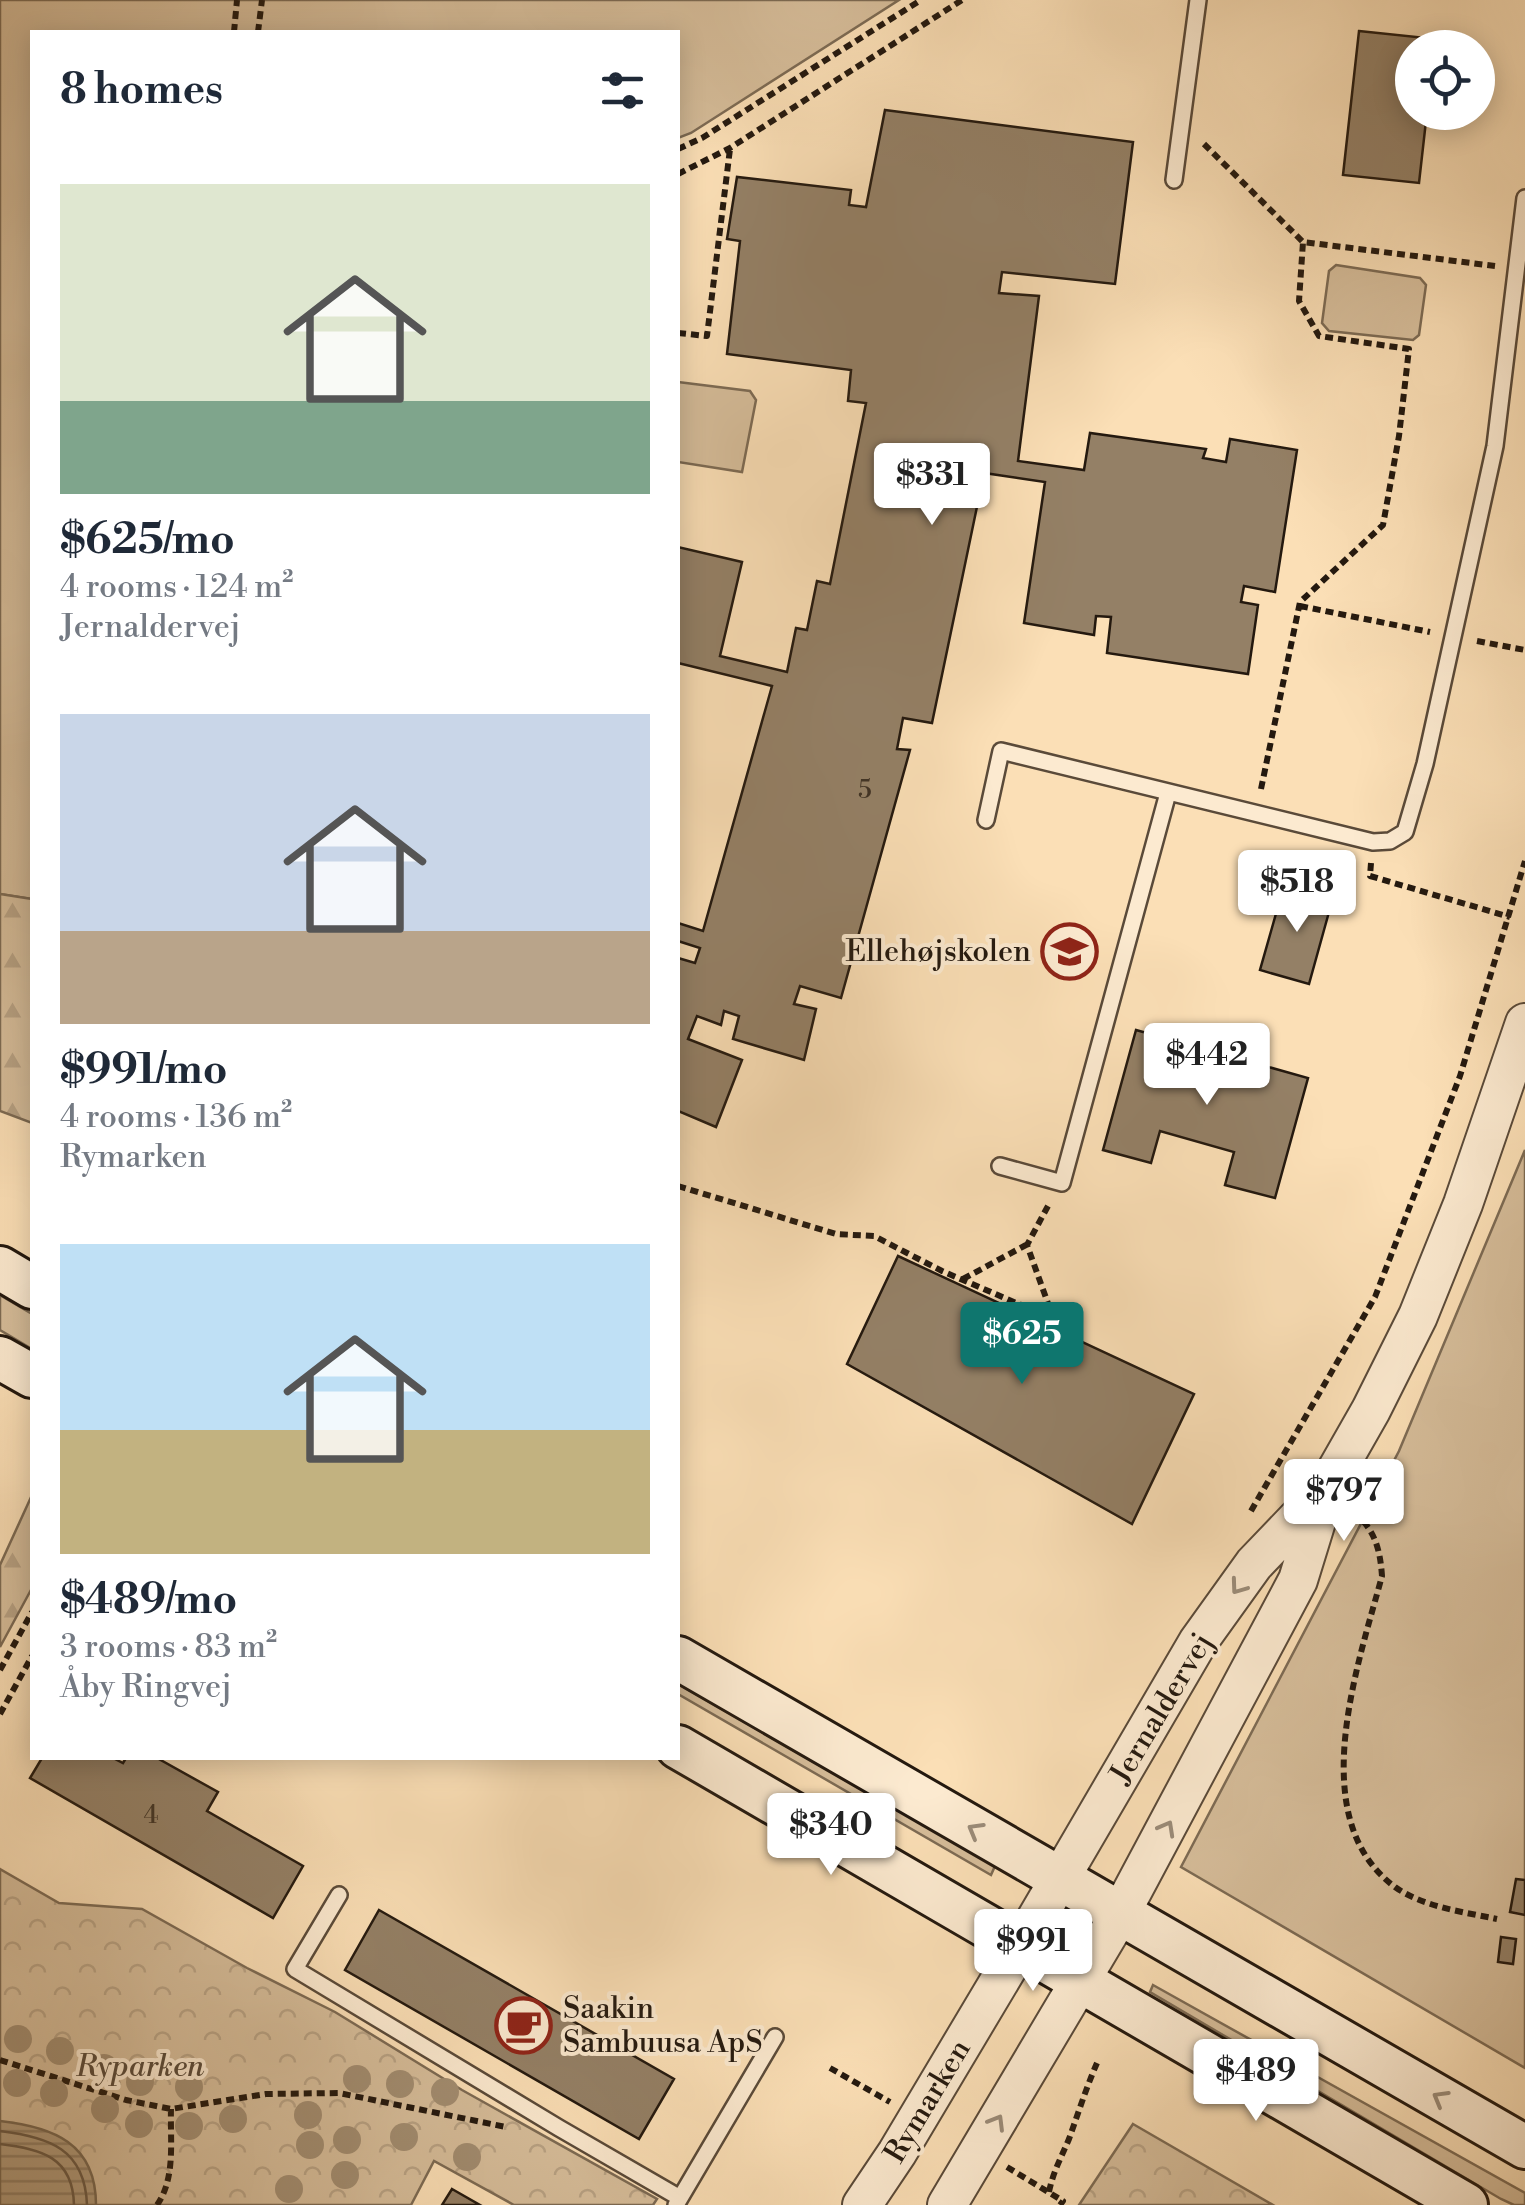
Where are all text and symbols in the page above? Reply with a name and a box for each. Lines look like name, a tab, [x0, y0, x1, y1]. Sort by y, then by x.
map controls	[1395, 30, 1495, 130]
button: locate	[1395, 30, 1495, 130]
icon: filters	[595, 63, 650, 118]
text: 8 homes	[60, 64, 223, 117]
icon: home	[265, 249, 445, 429]
pin: $331	[873, 443, 991, 528]
text: $331	[896, 455, 968, 495]
text: $625/mo	[60, 514, 235, 567]
text: 4 rooms · 124 m²	[60, 567, 293, 607]
text: Jernaldervej	[60, 607, 241, 647]
house number: 5	[858, 775, 872, 806]
icon: home	[265, 779, 445, 959]
pin: $518	[1238, 850, 1356, 935]
text: $518	[1260, 862, 1334, 902]
school or university icon: Ellehøjskolen	[1040, 921, 1100, 981]
place label: Ellehøjskolen	[846, 933, 1031, 971]
pin: $442	[1148, 1023, 1266, 1108]
text: $442	[1166, 1035, 1248, 1075]
text: $991/mo	[60, 1044, 227, 1097]
text: 4 rooms · 136 m²	[60, 1097, 292, 1137]
text: Rymarken	[60, 1137, 207, 1177]
pin: $625	[963, 1302, 1081, 1387]
icon: home	[265, 1309, 445, 1489]
text: $625	[982, 1314, 1062, 1354]
pin: $797	[1285, 1459, 1403, 1544]
text: $797	[1306, 1471, 1382, 1511]
text: $489/mo	[60, 1574, 237, 1627]
one-way arrow	[1232, 1576, 1249, 1594]
street label: Jernaldervej	[1101, 1626, 1222, 1792]
text: 3 rooms · 83 m²	[60, 1627, 277, 1667]
text: Åby Ringvej	[60, 1667, 232, 1707]
pin: $340	[772, 1793, 890, 1878]
house number: 4	[144, 1800, 159, 1831]
text: $340	[789, 1805, 873, 1845]
one-way arrow	[1154, 1821, 1174, 1839]
one-way arrow	[968, 1823, 986, 1842]
pin: $991	[974, 1909, 1092, 1994]
text: $991	[996, 1921, 1070, 1961]
place label: Saakin Sambuusa ApS	[563, 1990, 763, 2062]
cafe icon: Saakin Sambuusa ApS	[494, 1995, 554, 2055]
street label: Rymarken	[876, 2033, 980, 2170]
pin: $489	[1197, 2039, 1315, 2124]
park label: Ryparken	[75, 2048, 204, 2086]
text: $489	[1216, 2051, 1297, 2091]
one-way arrow	[1433, 2091, 1451, 2111]
one-way arrow	[985, 2115, 1004, 2133]

